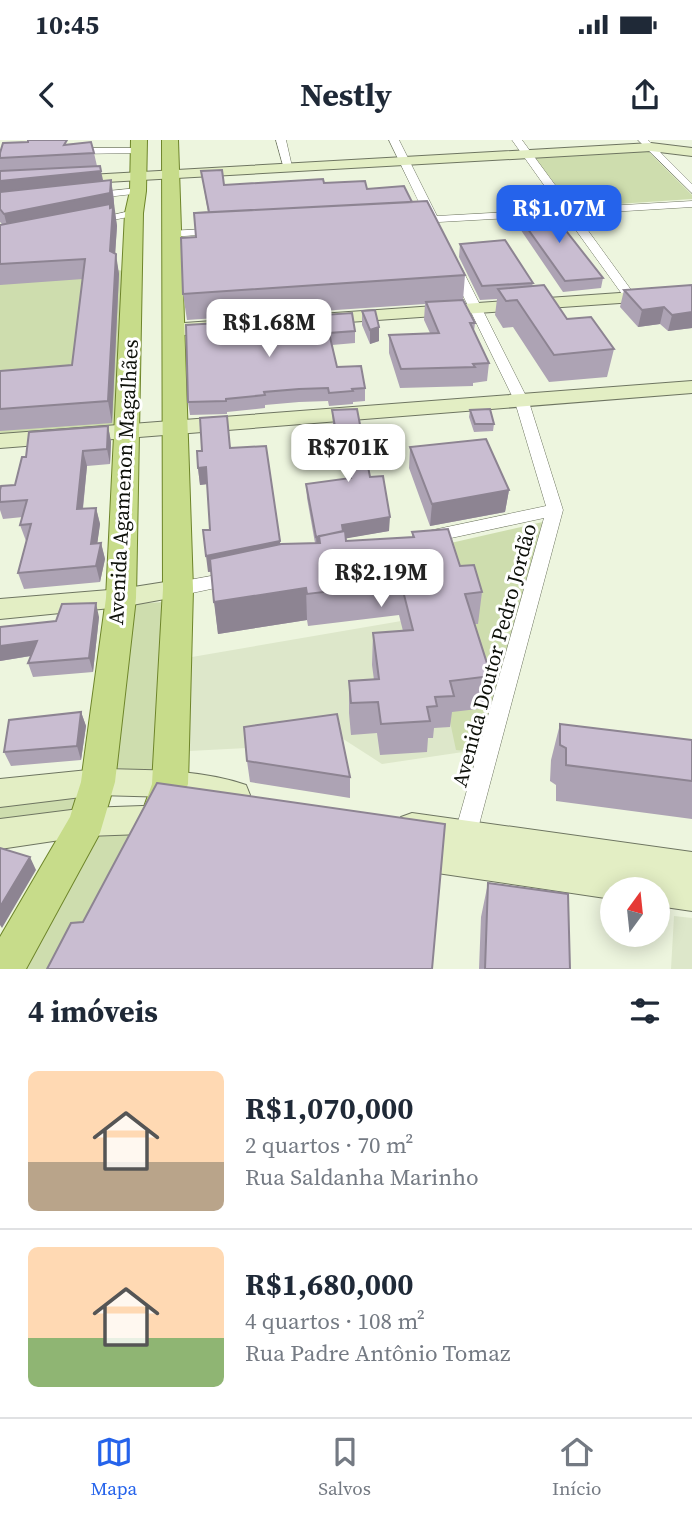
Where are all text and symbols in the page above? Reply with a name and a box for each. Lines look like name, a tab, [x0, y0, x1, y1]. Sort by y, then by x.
text: 10:45	[35, 7, 99, 43]
text: Nestly	[300, 73, 392, 117]
icon: back	[28, 76, 66, 114]
icon: share	[626, 76, 664, 114]
pin: R$1.07M	[494, 186, 624, 245]
text: R$1.07M	[512, 192, 606, 224]
pin: R$1.68M	[204, 300, 334, 359]
text: R$1.68M	[222, 306, 316, 338]
street label: Avenida Agamenon Magalhães	[101, 338, 145, 626]
pin: R$701K	[291, 424, 405, 484]
text: R$701K	[307, 431, 389, 463]
street label: Avenida Doutor Pedro Jordão	[445, 520, 543, 790]
pin: R$2.19M	[316, 550, 446, 609]
text: R$2.19M	[334, 556, 428, 588]
north arrow	[600, 877, 670, 947]
map controls	[600, 877, 670, 947]
text: 4 imóveis	[28, 991, 158, 1032]
icon: filters	[626, 992, 664, 1030]
text: R$1,070,000	[245, 1088, 414, 1129]
icon: home	[84, 1099, 168, 1183]
text: 2 quartos · 70 m²	[245, 1129, 414, 1161]
text: Rua Saldanha Marinho	[245, 1161, 479, 1193]
text: R$1,680,000	[245, 1264, 414, 1305]
icon: home	[84, 1275, 168, 1359]
text: 4 quartos · 108 m²	[245, 1305, 425, 1337]
text: Rua Padre Antônio Tomaz	[245, 1337, 510, 1369]
tab: Mapa	[90, 1433, 137, 1501]
tab: Salvos	[318, 1433, 371, 1501]
tab: Início	[552, 1433, 602, 1501]

